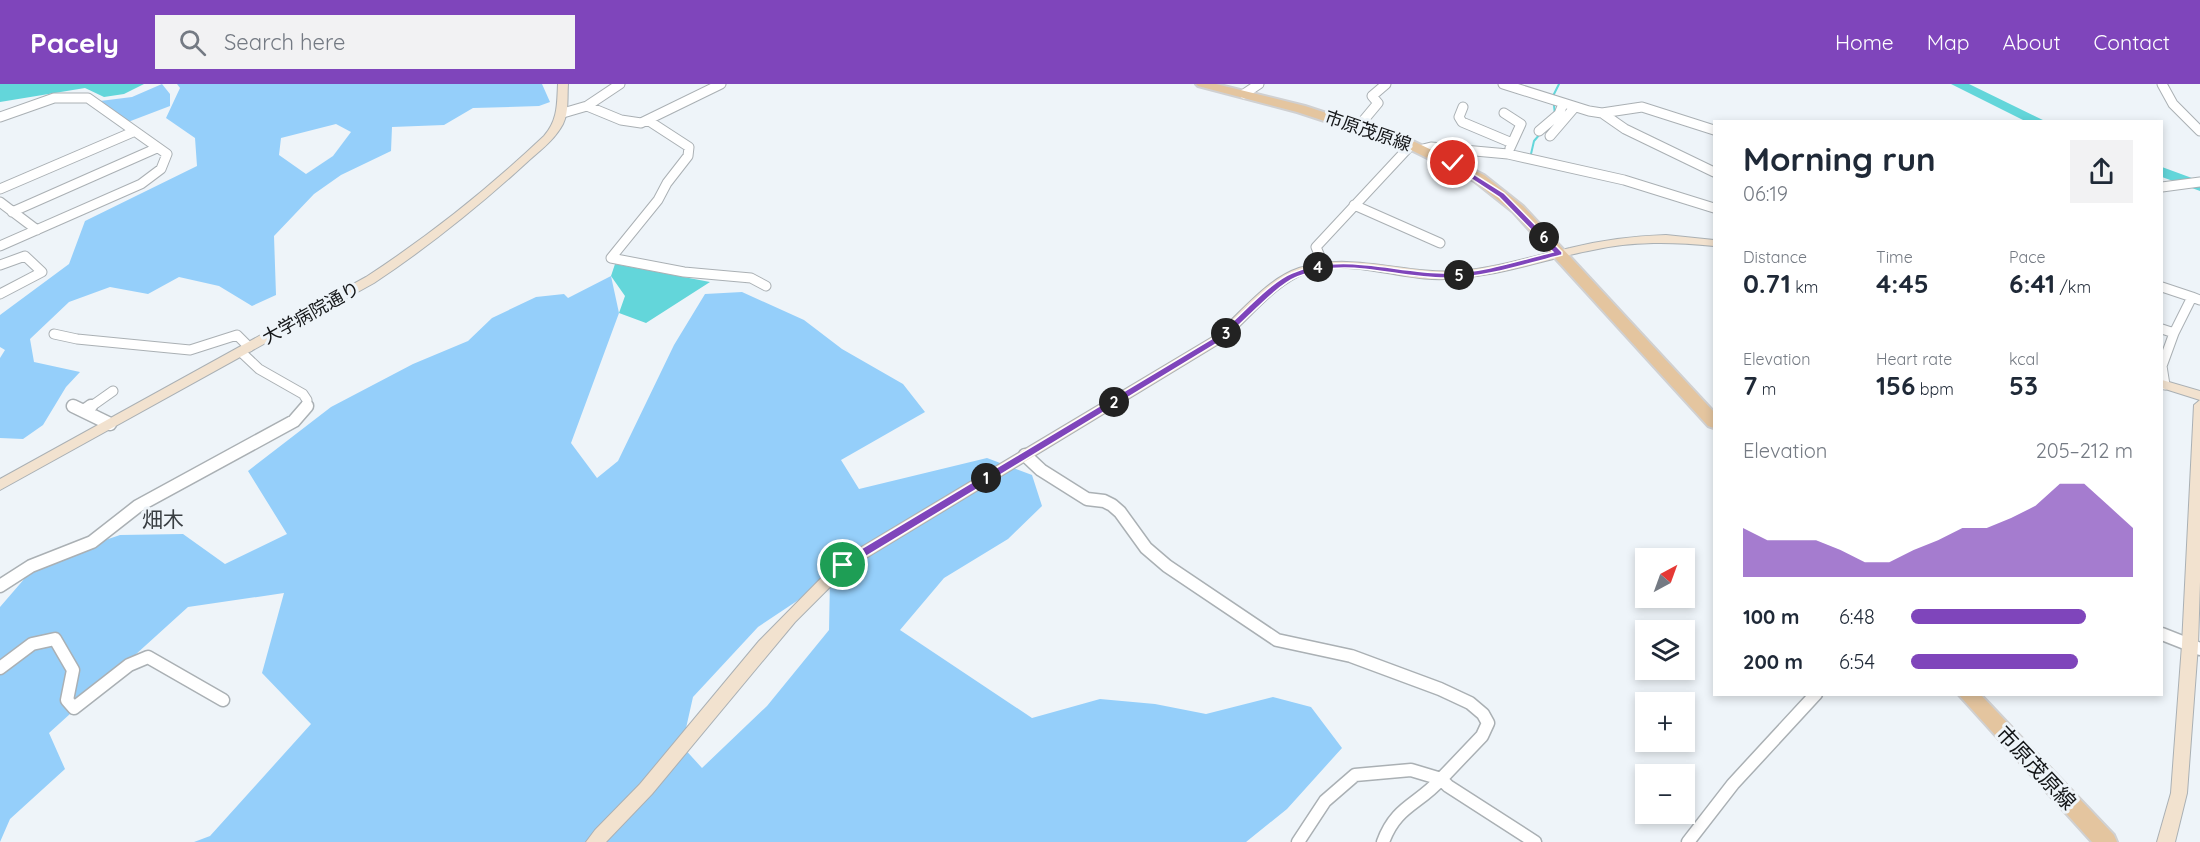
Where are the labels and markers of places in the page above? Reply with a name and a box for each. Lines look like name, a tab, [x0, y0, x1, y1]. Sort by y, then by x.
pin	[1427, 137, 1478, 188]
pin: 6	[1529, 222, 1559, 252]
pin: 4	[1303, 252, 1333, 282]
pin: 5	[1444, 260, 1474, 290]
pin: 3	[1211, 318, 1241, 348]
pin: 2	[1099, 387, 1129, 417]
pin: 1	[971, 463, 1001, 493]
pin	[817, 539, 868, 590]

